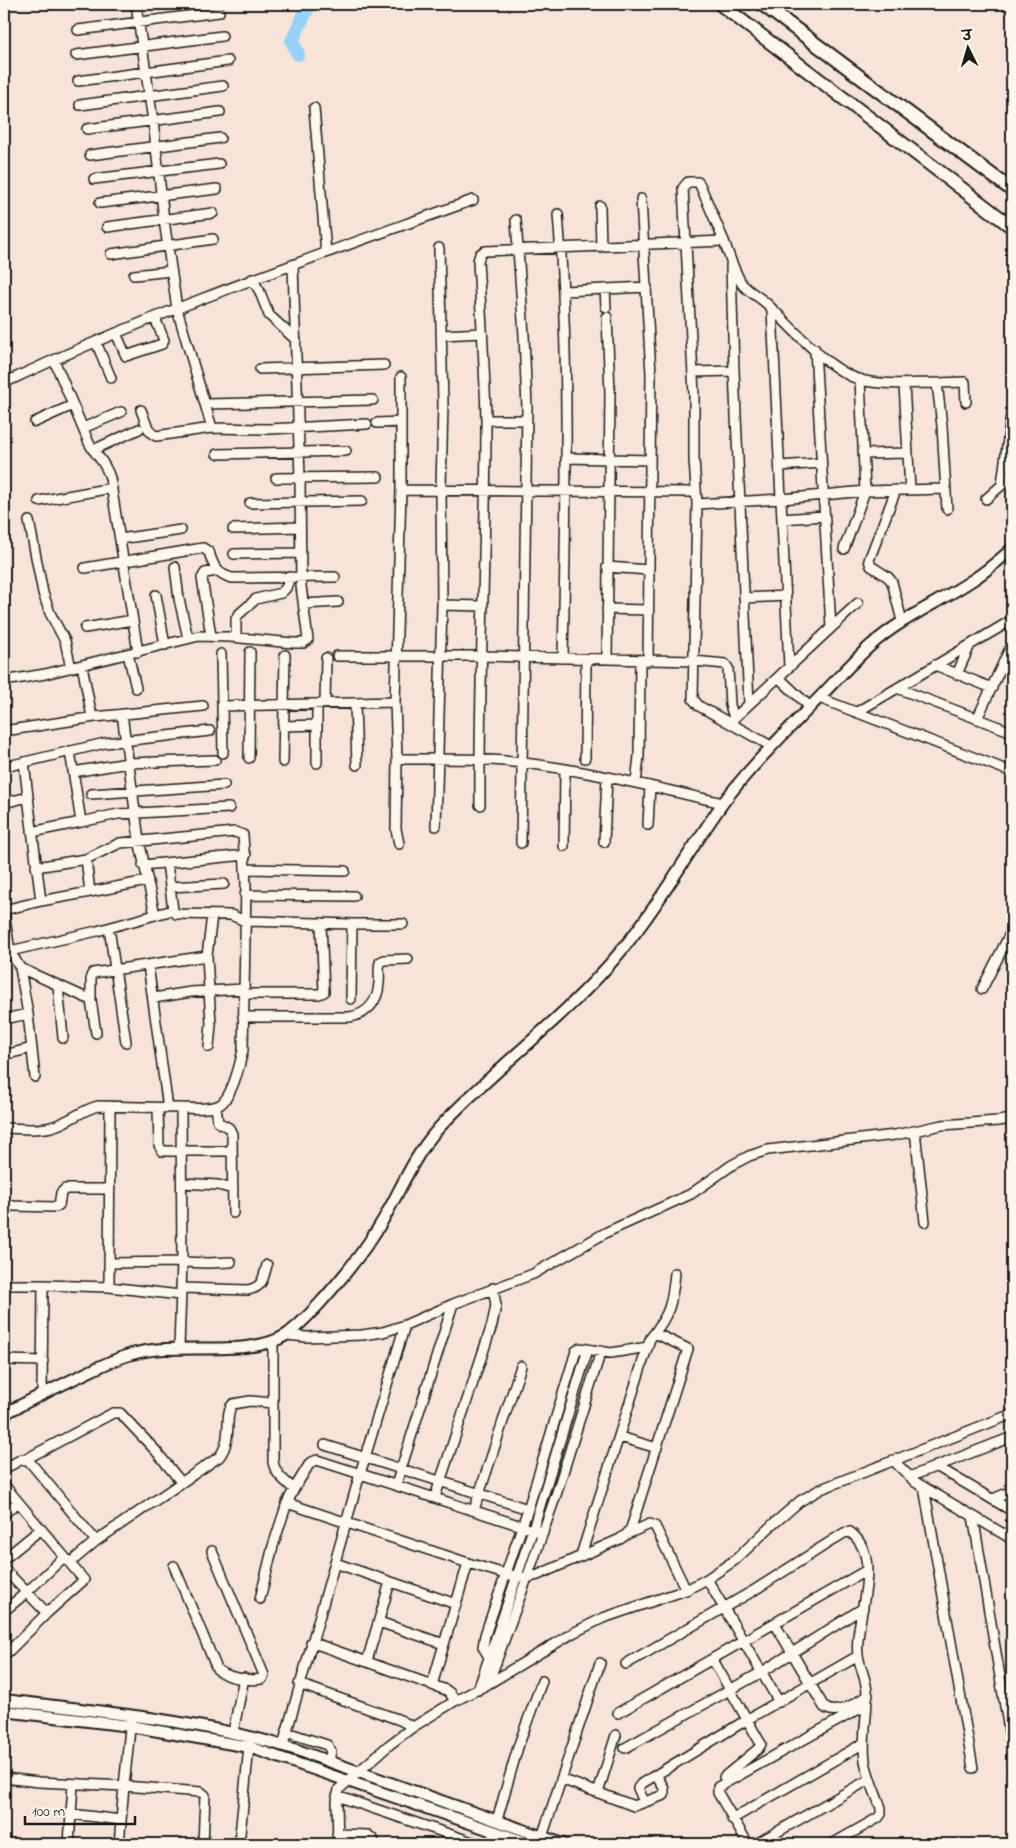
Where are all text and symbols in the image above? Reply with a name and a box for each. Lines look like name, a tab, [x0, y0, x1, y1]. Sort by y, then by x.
north arrow	[944, 22, 994, 72]
text: उ	[959, 26, 974, 48]
scale bar	[25, 1793, 135, 1825]
text: 100 m	[32, 1801, 65, 1823]

